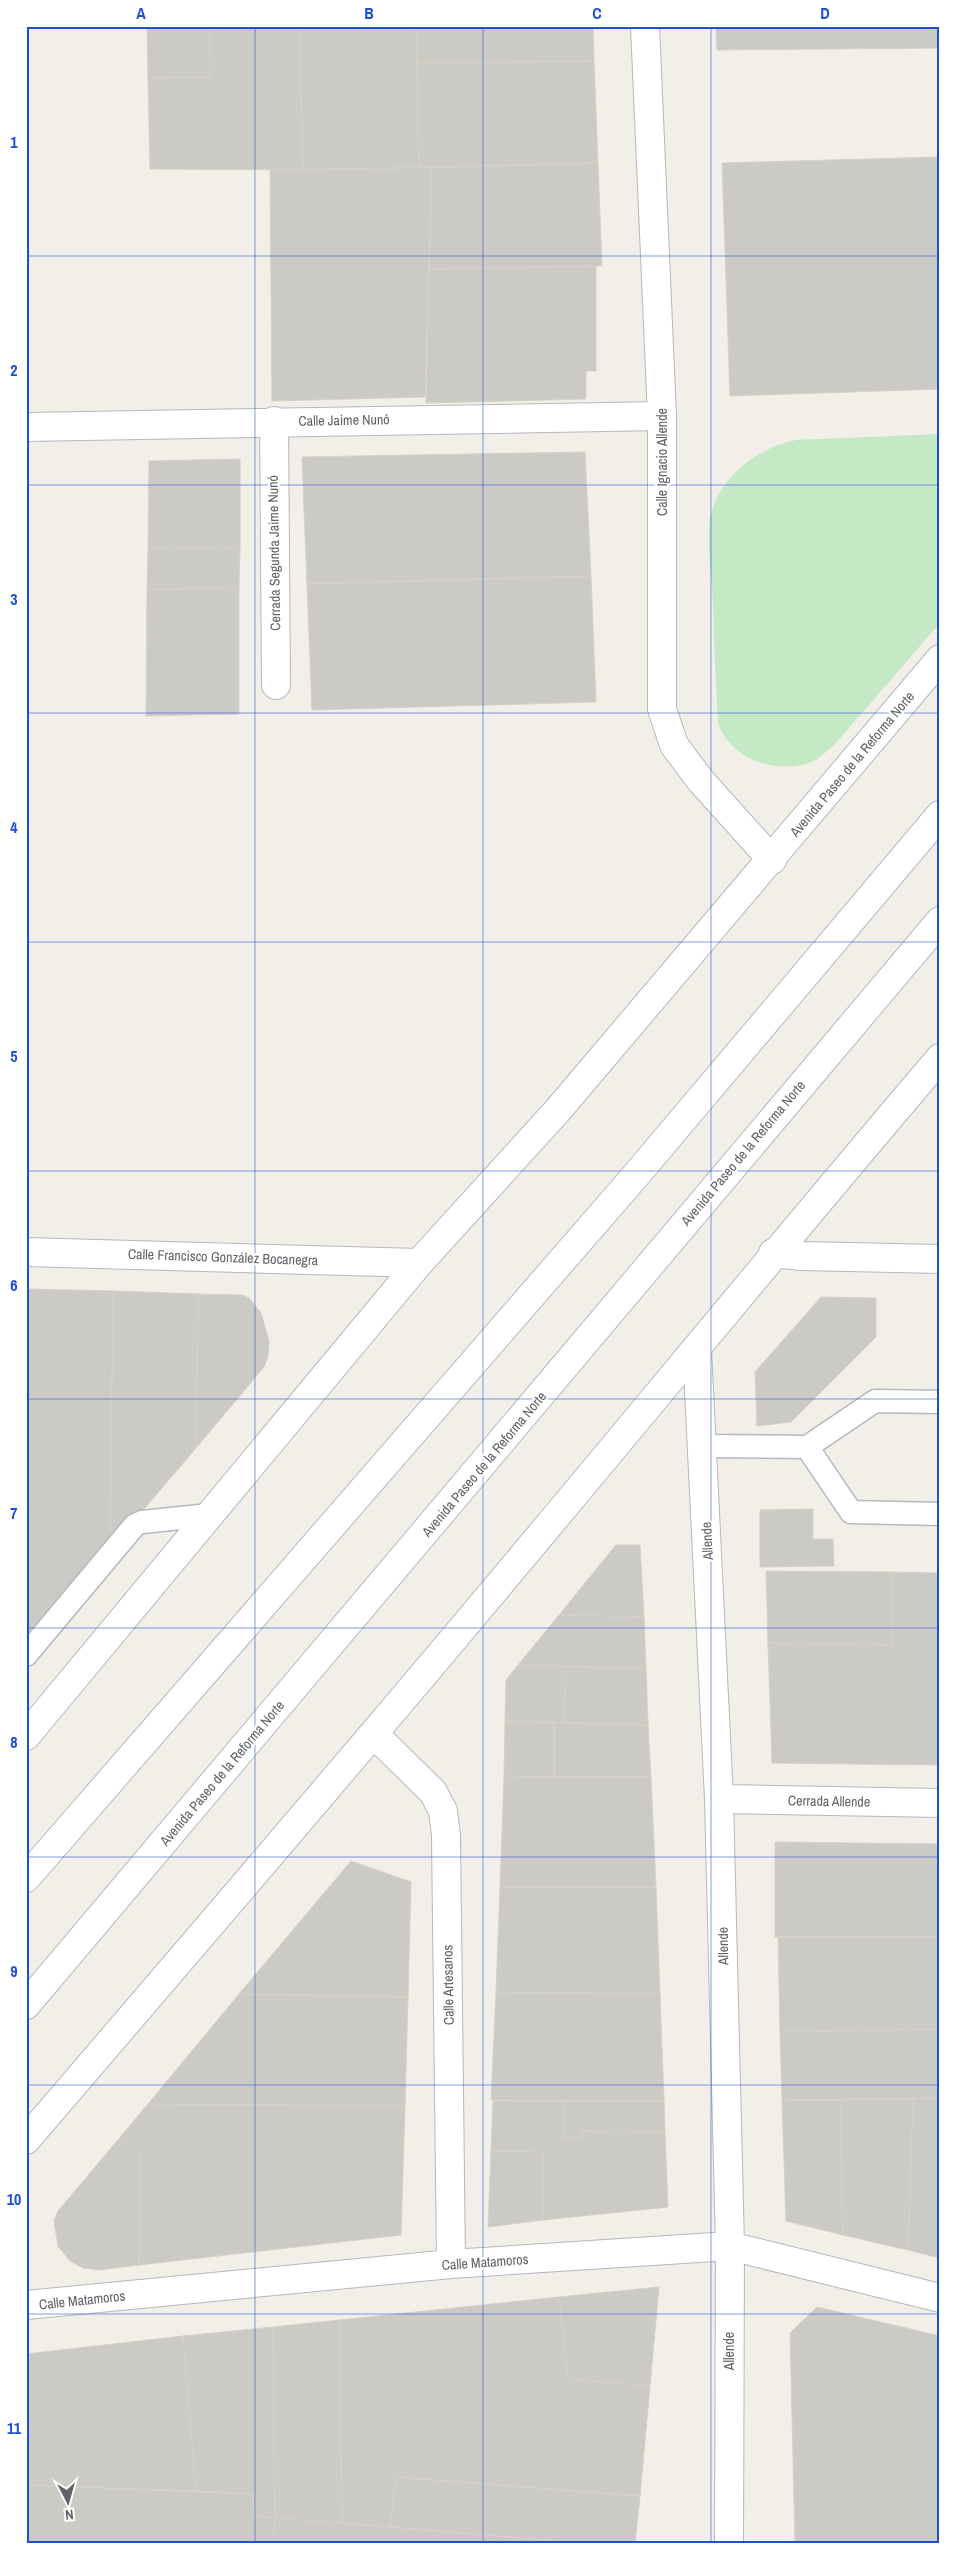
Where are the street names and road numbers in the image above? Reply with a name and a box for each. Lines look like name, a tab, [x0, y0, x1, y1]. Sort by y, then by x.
street label: Calle Ignacio Allende	[653, 408, 671, 516]
street label: Calle Jaime Nunó	[298, 410, 390, 430]
street label: Cerrada Segunda Jaime Nunó	[264, 475, 284, 631]
street label: Avenida Paseo de la Reforma Norte	[785, 688, 918, 841]
street label: Avenida Paseo de la Reforma Norte	[676, 1077, 809, 1230]
street label: Calle Francisco González Bocanegra	[128, 1245, 319, 1269]
street label: Avenida Paseo de la Reforma Norte	[417, 1388, 550, 1541]
street label: Allende	[697, 1521, 717, 1562]
street label: Avenida Paseo de la Reforma Norte	[155, 1697, 288, 1850]
street label: Cerrada Allende	[788, 1791, 870, 1811]
street label: Allende	[714, 1927, 732, 1966]
street label: Calle Artesanos	[438, 1944, 458, 2025]
street label: Calle Matamoros	[441, 2250, 529, 2274]
street label: Calle Matamoros	[38, 2286, 126, 2313]
street label: Allende	[720, 2332, 738, 2371]

